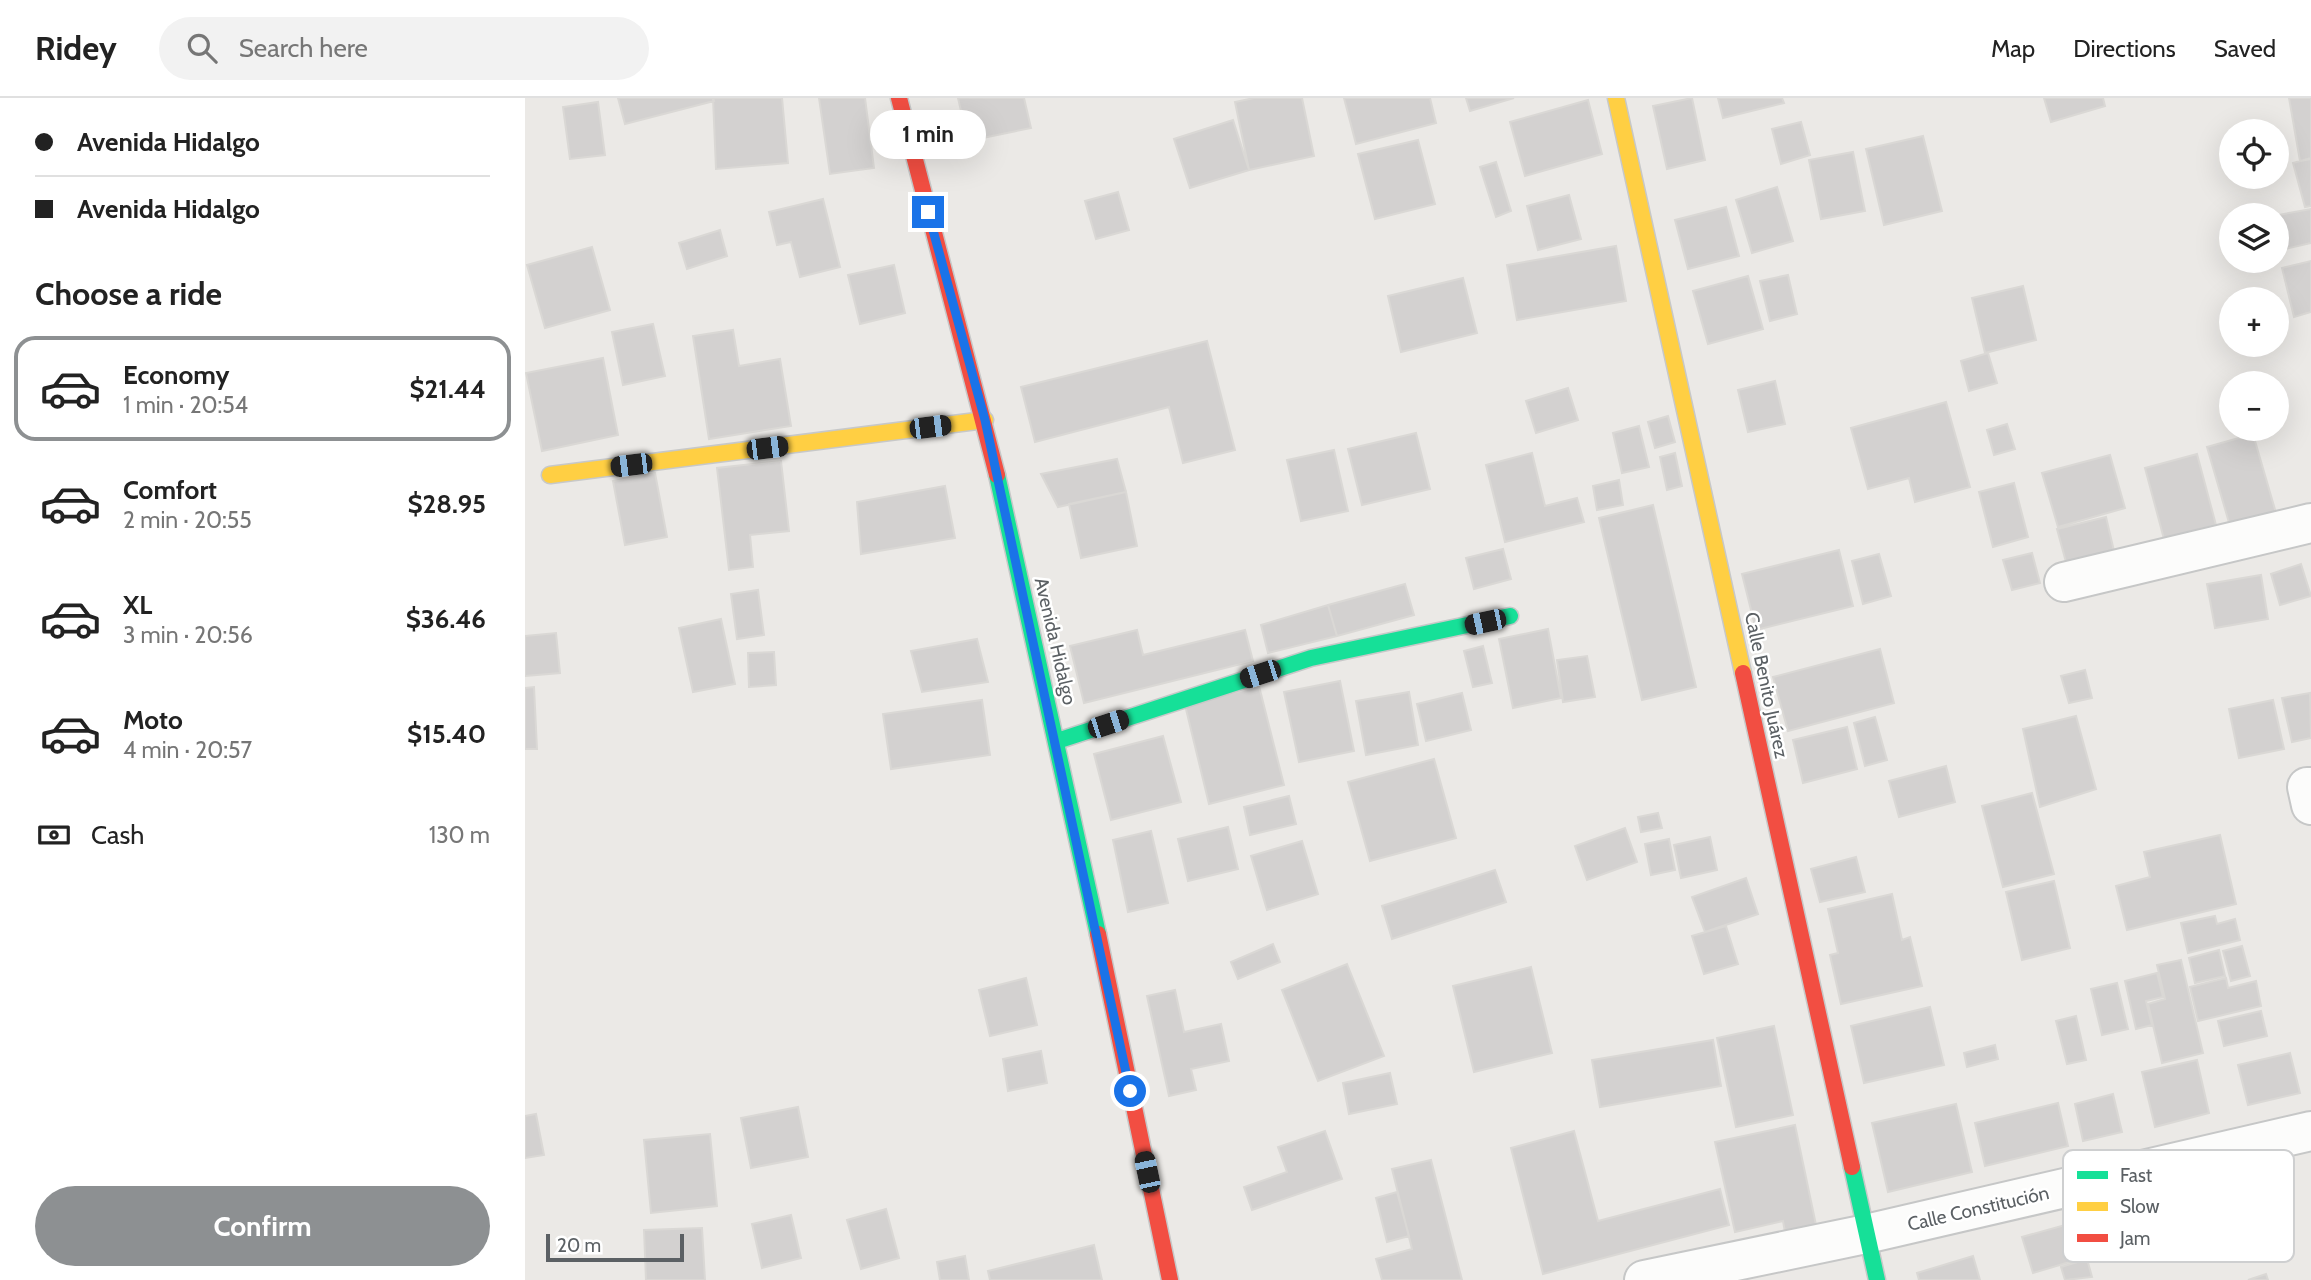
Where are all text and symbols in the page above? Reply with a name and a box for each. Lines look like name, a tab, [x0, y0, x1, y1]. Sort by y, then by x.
search box	[159, 17, 649, 80]
text: Ridey	[35, 28, 117, 68]
icon: search	[183, 29, 221, 67]
text: Search here	[239, 32, 368, 64]
text: Map	[1991, 34, 2035, 63]
text: Directions	[2073, 34, 2176, 63]
text: Saved	[2214, 34, 2276, 63]
callout: 1 min	[870, 110, 986, 159]
map controls	[2219, 119, 2289, 441]
button: locate	[2219, 119, 2289, 189]
text: 1 min	[902, 120, 954, 148]
text: Avenida Hidalgo	[77, 126, 260, 158]
text: Avenida Hidalgo	[77, 193, 260, 225]
route end	[912, 196, 944, 228]
button: layers	[2219, 203, 2289, 273]
text: Choose a ride	[35, 274, 222, 313]
button: +	[2219, 287, 2289, 357]
icon: car	[39, 357, 102, 420]
text: Economy	[123, 359, 229, 391]
button: −	[2219, 371, 2289, 441]
text: $21.44	[410, 373, 486, 405]
text: 1 min · 20:54	[123, 391, 248, 419]
car	[908, 414, 953, 440]
car	[745, 435, 790, 461]
car	[609, 452, 654, 478]
icon: car	[39, 472, 102, 535]
text: Comfort	[123, 474, 217, 506]
text: $28.95	[408, 488, 486, 520]
text: 2 min · 20:55	[123, 506, 252, 534]
street label: Avenida Hidalgo	[1030, 575, 1081, 707]
icon: car	[39, 587, 102, 650]
text: XL	[123, 589, 152, 621]
text: $36.46	[406, 603, 486, 635]
car	[1463, 607, 1508, 637]
street label: Calle Benito Juárez	[1740, 610, 1793, 760]
text: 3 min · 20:56	[123, 621, 253, 649]
car	[1237, 658, 1284, 690]
icon: car	[39, 702, 102, 765]
text: Moto	[123, 704, 183, 736]
car	[1085, 708, 1132, 740]
text: $15.40	[407, 718, 486, 750]
text: 4 min · 20:57	[123, 736, 252, 764]
icon: cash	[35, 816, 73, 854]
text: Cash	[91, 819, 144, 851]
text: 130 m	[429, 821, 490, 849]
route start	[1114, 1075, 1146, 1107]
car	[1133, 1149, 1162, 1195]
legend	[2063, 1150, 2294, 1262]
text: Fast	[2120, 1164, 2153, 1187]
street label: Calle Constitución	[1905, 1181, 2051, 1236]
button: Confirm	[35, 1186, 490, 1266]
text: Slow	[2120, 1195, 2160, 1218]
text: Jam	[2119, 1227, 2150, 1250]
scale bar	[546, 1231, 684, 1263]
text: 20 m	[557, 1234, 601, 1257]

